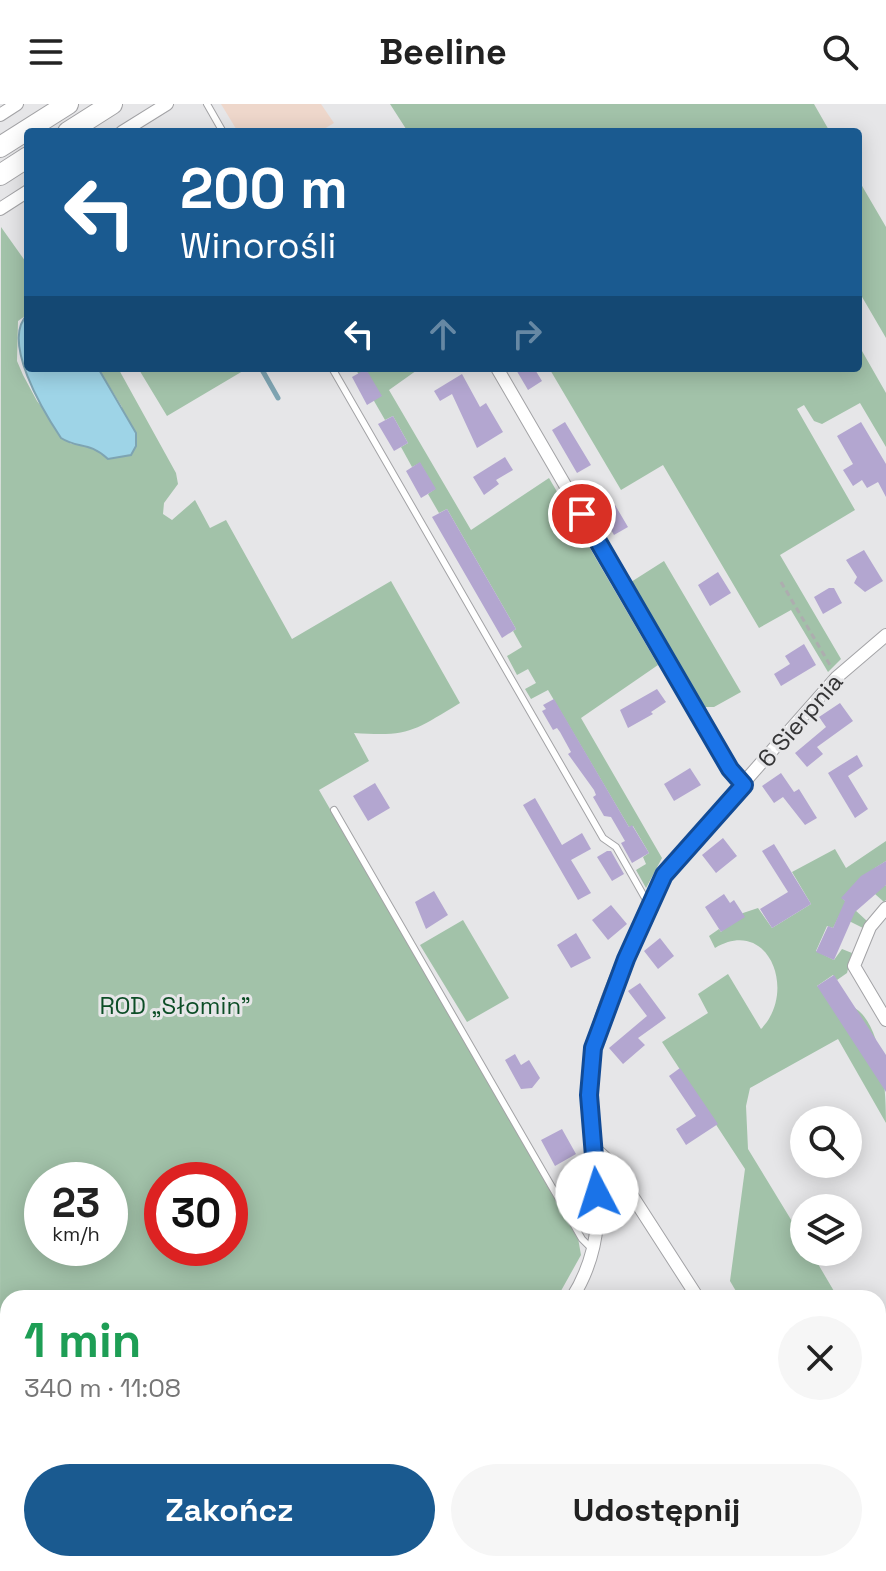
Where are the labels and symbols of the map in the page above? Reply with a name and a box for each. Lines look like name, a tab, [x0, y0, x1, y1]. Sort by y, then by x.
pin	[548, 480, 616, 548]
street label: 6 Sierpnia	[751, 666, 849, 773]
park label: ROD „Słomin”	[99, 990, 251, 1021]
position arrow	[555, 1151, 639, 1235]
speed limit sign: 30	[144, 1162, 248, 1266]

